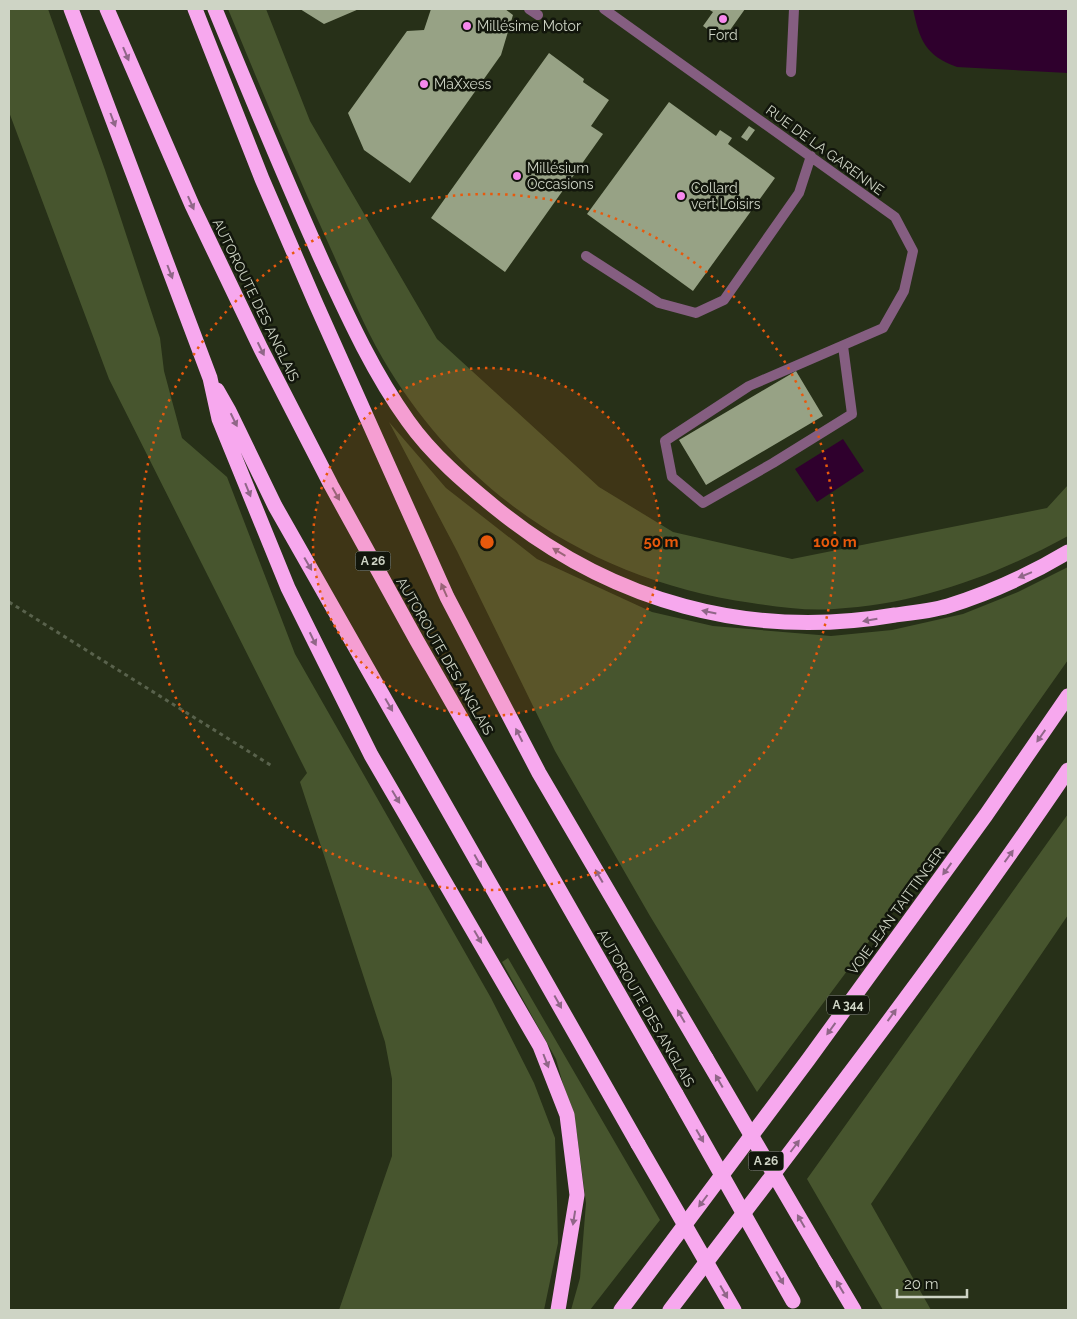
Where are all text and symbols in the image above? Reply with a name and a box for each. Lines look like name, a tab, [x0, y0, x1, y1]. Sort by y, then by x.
marker: Ford	[717, 13, 729, 25]
place label: Millésime Motor	[477, 18, 581, 34]
marker: Millésime Motor	[461, 20, 473, 32]
place label: Ford	[708, 27, 738, 43]
one-way arrow	[122, 47, 130, 61]
place label: MaXxess	[434, 76, 491, 92]
marker: MaXxess	[418, 78, 430, 90]
street label: RUE DE LA GARENNE	[763, 102, 887, 198]
one-way arrow	[109, 113, 117, 128]
place label: Millésium Occasions	[527, 160, 594, 192]
marker: Millésium Occasions	[511, 170, 523, 182]
place label: Collard vert Loisirs	[691, 180, 761, 212]
marker: Collard vert Loisirs	[675, 190, 687, 202]
one-way arrow	[187, 196, 195, 210]
street label: AUTOROUTE DES ANGLAIS	[210, 216, 303, 384]
one-way arrow	[166, 265, 174, 280]
one-way arrow	[257, 342, 265, 356]
one-way arrow	[230, 413, 238, 427]
one-way arrow	[244, 483, 252, 497]
one-way arrow	[331, 487, 340, 500]
centre of rings	[478, 533, 496, 551]
text: 50 m	[643, 533, 679, 551]
text: 100 m	[813, 533, 857, 551]
one-way arrow	[552, 547, 566, 556]
road number: A 26	[356, 552, 390, 570]
one-way arrow	[304, 558, 313, 571]
one-way arrow	[1018, 572, 1033, 580]
street label: AUTOROUTE DES ANGLAIS	[393, 574, 497, 738]
one-way arrow	[440, 583, 448, 597]
one-way arrow	[700, 607, 716, 615]
one-way arrow	[862, 616, 878, 624]
one-way arrow	[309, 631, 317, 646]
one-way arrow	[385, 699, 394, 712]
one-way arrow	[515, 727, 523, 742]
one-way arrow	[1036, 729, 1046, 743]
one-way arrow	[391, 791, 400, 804]
street label: VOIE JEAN TAITTINGER	[845, 844, 947, 978]
one-way arrow	[1004, 849, 1014, 863]
one-way arrow	[473, 854, 482, 867]
one-way arrow	[942, 862, 952, 876]
one-way arrow	[594, 869, 603, 882]
street label: AUTOROUTE DES ANGLAIS	[594, 926, 698, 1090]
one-way arrow	[473, 931, 482, 944]
one-way arrow	[553, 995, 562, 1009]
road number: A 344	[827, 996, 869, 1014]
one-way arrow	[677, 1009, 685, 1024]
one-way arrow	[887, 1009, 897, 1022]
one-way arrow	[826, 1022, 836, 1036]
one-way arrow	[542, 1054, 550, 1069]
one-way arrow	[715, 1075, 724, 1088]
one-way arrow	[696, 1129, 704, 1144]
one-way arrow	[790, 1139, 800, 1153]
road number: A 26	[748, 1152, 784, 1170]
one-way arrow	[697, 1194, 708, 1207]
one-way arrow	[570, 1211, 578, 1227]
one-way arrow	[797, 1214, 805, 1229]
scale bar	[897, 1266, 967, 1298]
one-way arrow	[776, 1271, 785, 1284]
text: 20 m	[904, 1275, 939, 1293]
one-way arrow	[835, 1280, 844, 1293]
one-way arrow	[719, 1285, 728, 1299]

